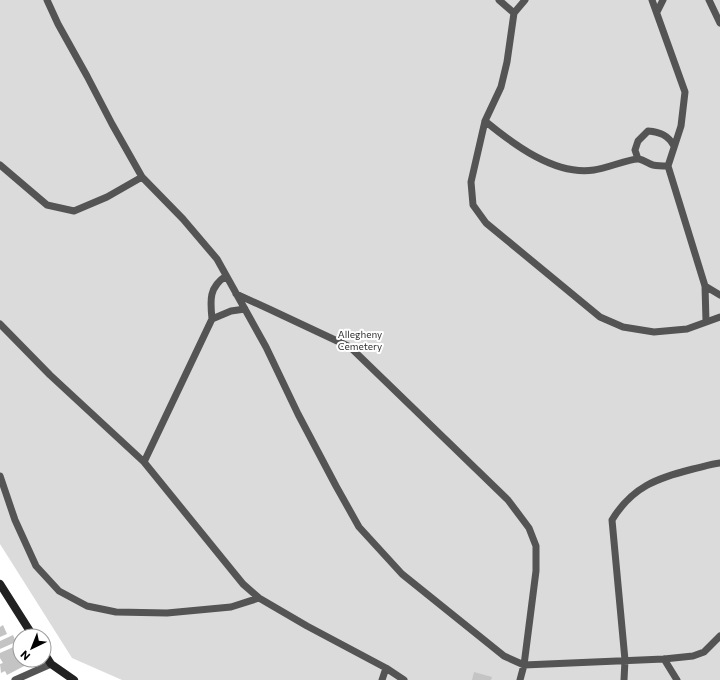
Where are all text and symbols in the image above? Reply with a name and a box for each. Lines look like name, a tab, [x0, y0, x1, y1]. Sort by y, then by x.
park label: Allegheny Cemetery	[338, 328, 382, 352]
north arrow	[12, 628, 52, 668]
text: N	[17, 648, 32, 663]

